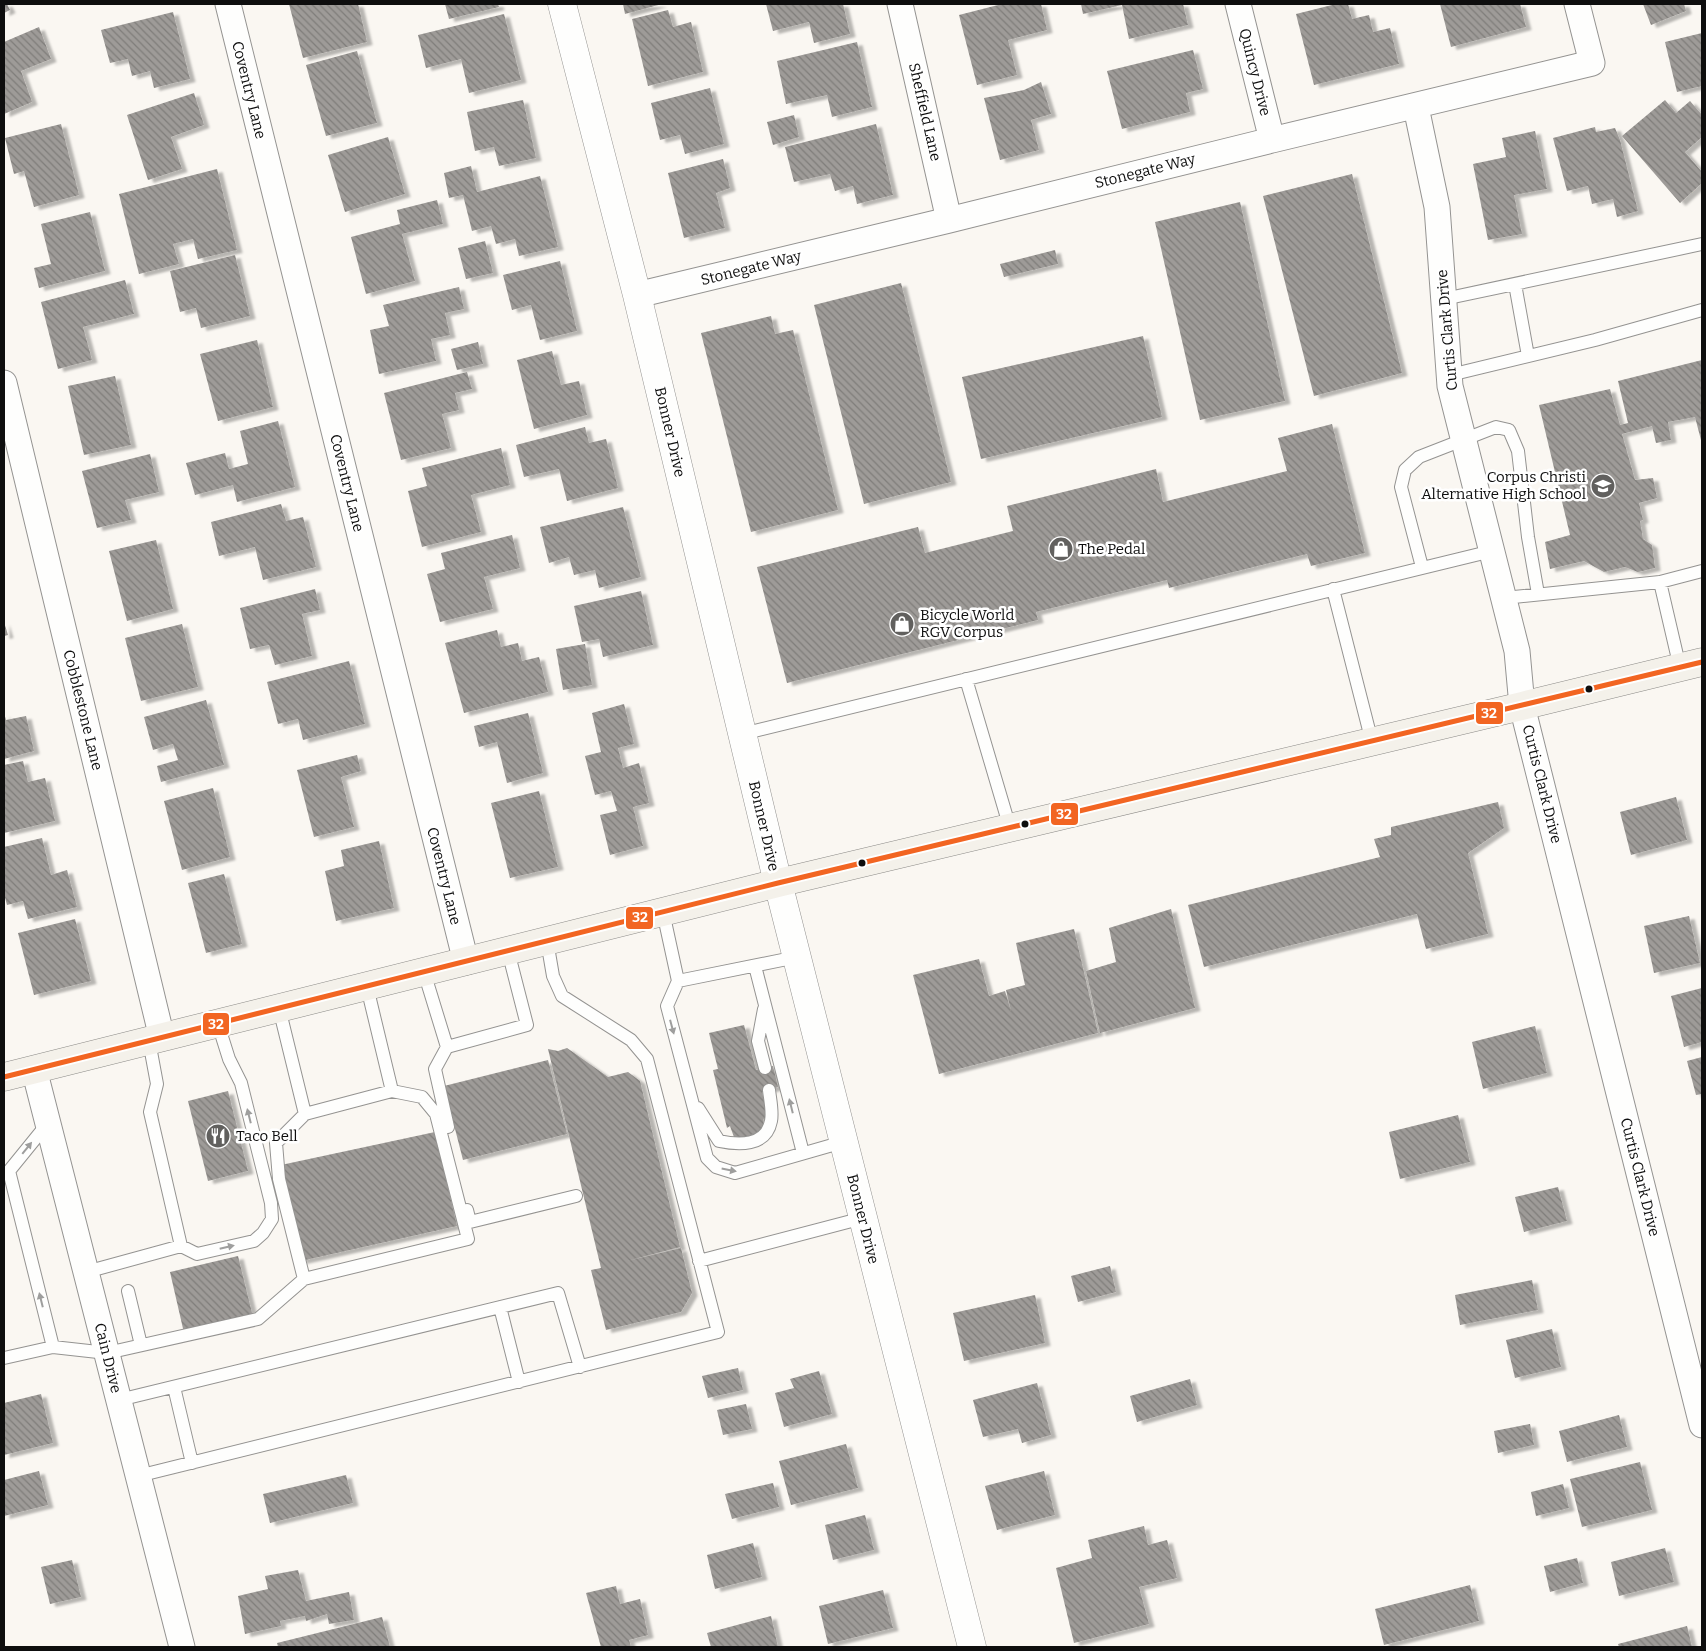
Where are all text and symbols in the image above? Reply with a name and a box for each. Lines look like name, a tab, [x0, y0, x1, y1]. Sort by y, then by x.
street label: Quincy Drive	[1235, 26, 1275, 118]
street label: Coventry Lane	[228, 39, 270, 141]
street label: Sheffield Lane	[905, 61, 945, 163]
street label: Stonegate Way	[1093, 150, 1197, 192]
street label: Stonegate Way	[699, 247, 803, 289]
street label: Curtis Clark Drive	[1433, 269, 1461, 391]
street label: Bonner Drive	[651, 385, 689, 479]
street label: Coventry Lane	[326, 432, 368, 534]
place label: Corpus Christi Alternative High School	[1421, 468, 1587, 503]
school or university icon: Corpus Christi Alternative High School	[1590, 473, 1616, 499]
shop icon: The Pedal	[1048, 536, 1074, 562]
place label: The Pedal	[1078, 540, 1145, 558]
place label: Bicycle World RGV Corpus	[920, 606, 1014, 641]
shop icon: Bicycle World RGV Corpus	[889, 611, 915, 637]
street label: Cobblestone Lane	[59, 648, 107, 772]
unlabelled marker	[1584, 684, 1594, 694]
line badge: 32	[1475, 701, 1504, 725]
text: 32	[1481, 705, 1497, 722]
street label: Curtis Clark Drive	[1519, 723, 1565, 845]
street label: Bonner Drive	[745, 779, 783, 873]
line badge: 32	[1050, 802, 1079, 826]
text: 32	[1056, 806, 1072, 823]
unlabelled marker	[1020, 819, 1030, 829]
street label: Coventry Lane	[423, 825, 465, 927]
unlabelled marker	[857, 858, 867, 868]
line badge: 32	[625, 906, 654, 930]
text: 32	[632, 909, 648, 926]
line badge: 32	[202, 1012, 230, 1036]
text: 32	[208, 1016, 224, 1033]
one-way arrow	[669, 1019, 677, 1034]
one-way arrow	[787, 1099, 795, 1114]
one-way arrow	[245, 1109, 253, 1124]
street label: Curtis Clark Drive	[1617, 1116, 1663, 1238]
restaurant icon: Taco Bell	[205, 1123, 231, 1149]
place label: Taco Bell	[236, 1127, 298, 1145]
one-way arrow	[22, 1142, 33, 1155]
one-way arrow	[722, 1167, 738, 1175]
street label: Bonner Drive	[843, 1172, 883, 1266]
one-way arrow	[219, 1243, 235, 1251]
one-way arrow	[37, 1292, 45, 1307]
street label: Cain Drive	[91, 1321, 125, 1395]

